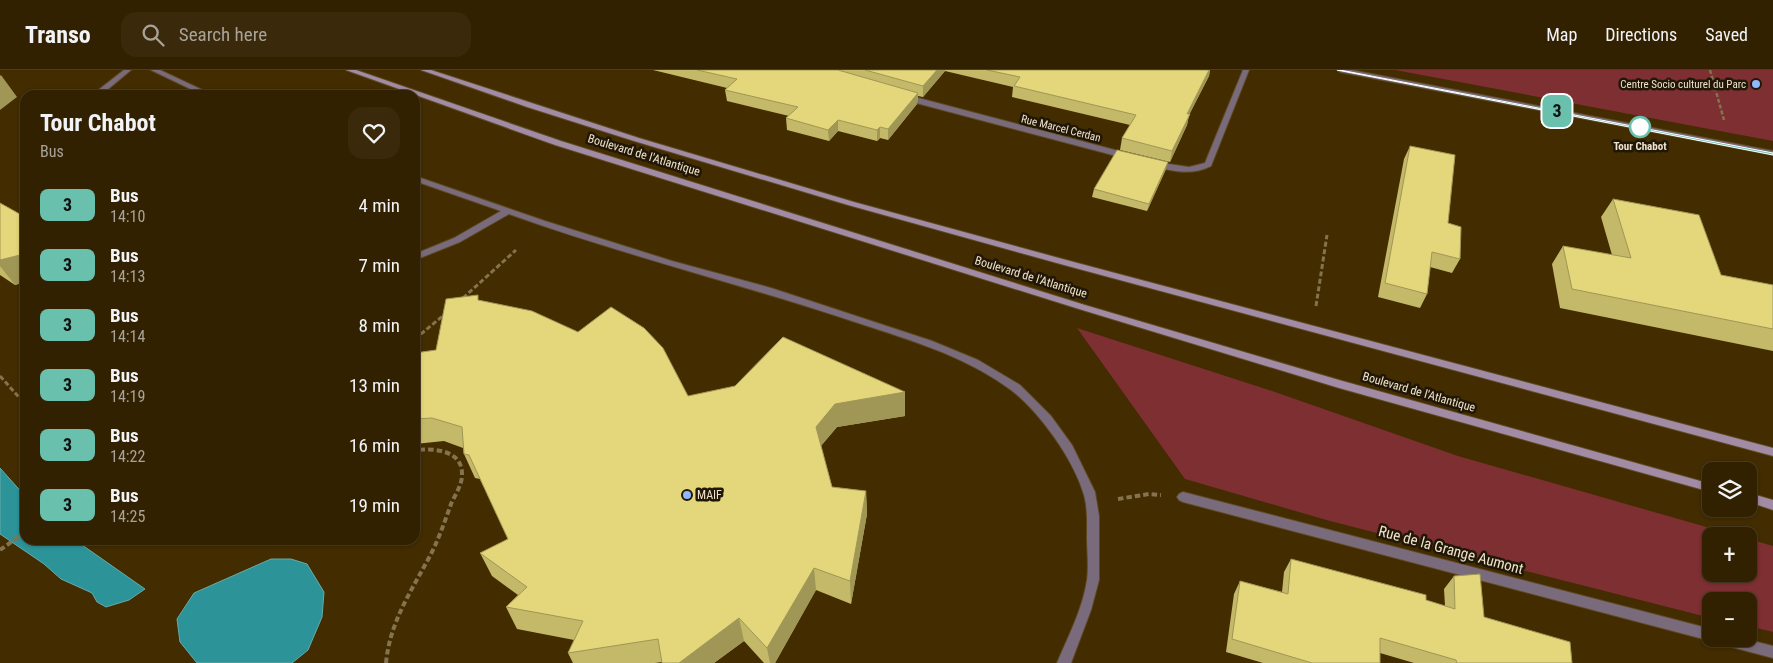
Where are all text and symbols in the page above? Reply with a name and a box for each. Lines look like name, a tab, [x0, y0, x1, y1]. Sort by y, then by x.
search box	[121, 12, 471, 57]
text: Transo	[25, 21, 91, 49]
icon: search	[139, 21, 167, 49]
text: Search here	[179, 23, 267, 46]
text: Map	[1546, 24, 1577, 45]
text: Directions	[1605, 24, 1677, 45]
text: Saved	[1705, 24, 1748, 45]
place label: Centre Socio culturel du Parc	[1620, 78, 1746, 91]
marker: Centre Socio culturel du Parc	[1750, 78, 1762, 90]
line badge: 3	[1541, 95, 1573, 127]
text: 3	[1552, 100, 1562, 121]
button: heart	[348, 107, 400, 159]
text: Tour Chabot	[40, 109, 156, 137]
street label: Rue Marcel Cerdan	[1020, 112, 1102, 145]
marker: Tour Chabot	[1629, 116, 1651, 138]
street label: Boulevard de l'Atlantique	[586, 131, 702, 179]
place label: Tour Chabot	[1613, 140, 1667, 153]
text: Bus	[40, 142, 64, 161]
text: Bus	[110, 184, 139, 207]
text: 3	[63, 194, 72, 215]
text: 4 min	[358, 194, 400, 217]
text: 14:10	[110, 207, 145, 226]
text: Bus	[110, 244, 139, 267]
street label: Boulevard de l'Atlantique	[973, 253, 1089, 301]
text: 3	[63, 254, 72, 275]
text: 7 min	[358, 254, 400, 277]
text: 14:13	[110, 267, 145, 286]
text: Bus	[110, 304, 139, 327]
text: 3	[63, 314, 72, 335]
text: 8 min	[358, 314, 400, 337]
text: 14:14	[110, 327, 145, 346]
text: Bus	[110, 364, 139, 387]
street label: Boulevard de l'Atlantique	[1361, 369, 1477, 415]
text: 3	[63, 374, 72, 395]
text: 13 min	[349, 374, 400, 397]
text: 14:19	[110, 387, 145, 406]
text: Bus	[110, 424, 139, 447]
text: 3	[63, 434, 72, 455]
text: 16 min	[349, 434, 400, 457]
text: 14:22	[110, 447, 145, 466]
map controls	[1702, 462, 1757, 647]
button: layers	[1702, 462, 1757, 517]
text: Bus	[110, 484, 139, 507]
place label: MAIF	[697, 488, 722, 502]
marker: MAIF	[681, 489, 693, 501]
text: 3	[63, 494, 72, 515]
text: 19 min	[349, 494, 400, 517]
text: 14:25	[110, 507, 145, 526]
street label: Rue de la Grange Aumont	[1376, 522, 1526, 578]
button: +	[1702, 527, 1757, 582]
button: −	[1702, 592, 1757, 647]

